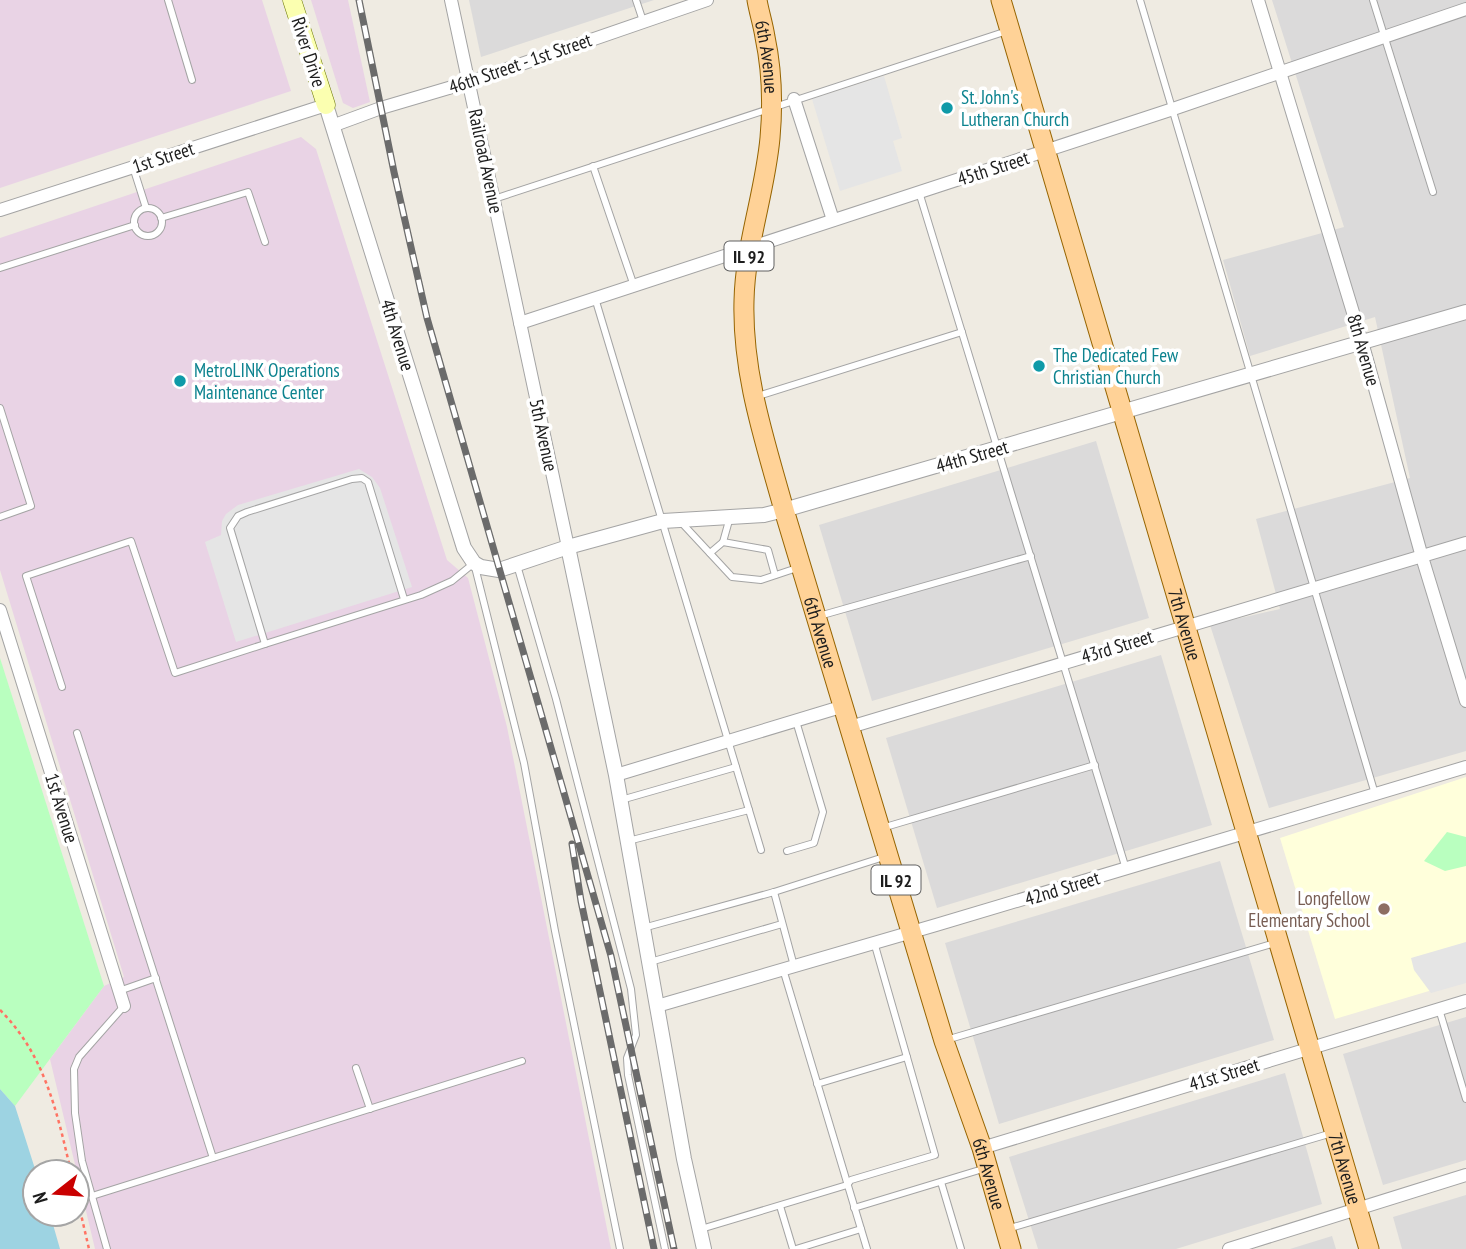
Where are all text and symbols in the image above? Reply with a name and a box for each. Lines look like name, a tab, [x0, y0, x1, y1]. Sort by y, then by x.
street label: River Drive	[286, 14, 332, 90]
street label: 6th Avenue	[750, 18, 783, 94]
street label: 46th Street - 1st Street	[445, 27, 595, 99]
place label: St. John's Lutheran Church	[961, 85, 1069, 131]
marker: St. John's Lutheran Church	[939, 100, 955, 116]
street label: Railroad Avenue	[463, 107, 509, 216]
street label: 1st Street	[129, 136, 198, 178]
street label: 45th Street	[954, 145, 1033, 191]
road number: IL 92	[724, 242, 774, 270]
street label: 4th Avenue	[376, 296, 420, 374]
street label: 8th Avenue	[1342, 311, 1386, 389]
place label: The Dedicated Few Christian Church	[1053, 343, 1179, 389]
place label: MetroLINK Operations Maintenance Center	[194, 358, 340, 404]
marker: The Dedicated Few Christian Church	[1031, 358, 1047, 374]
marker: MetroLINK Operations Maintenance Center	[172, 373, 188, 389]
street label: 5th Avenue	[525, 396, 563, 474]
street label: 44th Street	[933, 434, 1012, 478]
street label: 7th Avenue	[1163, 586, 1207, 663]
street label: 6th Avenue	[799, 594, 843, 671]
street label: 43rd Street	[1078, 623, 1157, 668]
street label: 1st Avenue	[40, 770, 84, 846]
street label: 42nd Street	[1022, 865, 1103, 911]
road number: IL 92	[872, 866, 920, 894]
place label: Longfellow Elementary School	[1248, 886, 1371, 932]
marker: Longfellow Elementary School	[1376, 901, 1392, 917]
street label: 41st Street	[1186, 1052, 1263, 1096]
street label: 7th Avenue	[1323, 1130, 1367, 1207]
street label: 6th Avenue	[967, 1134, 1011, 1212]
north arrow	[21, 1158, 91, 1228]
text: N	[27, 1190, 53, 1206]

